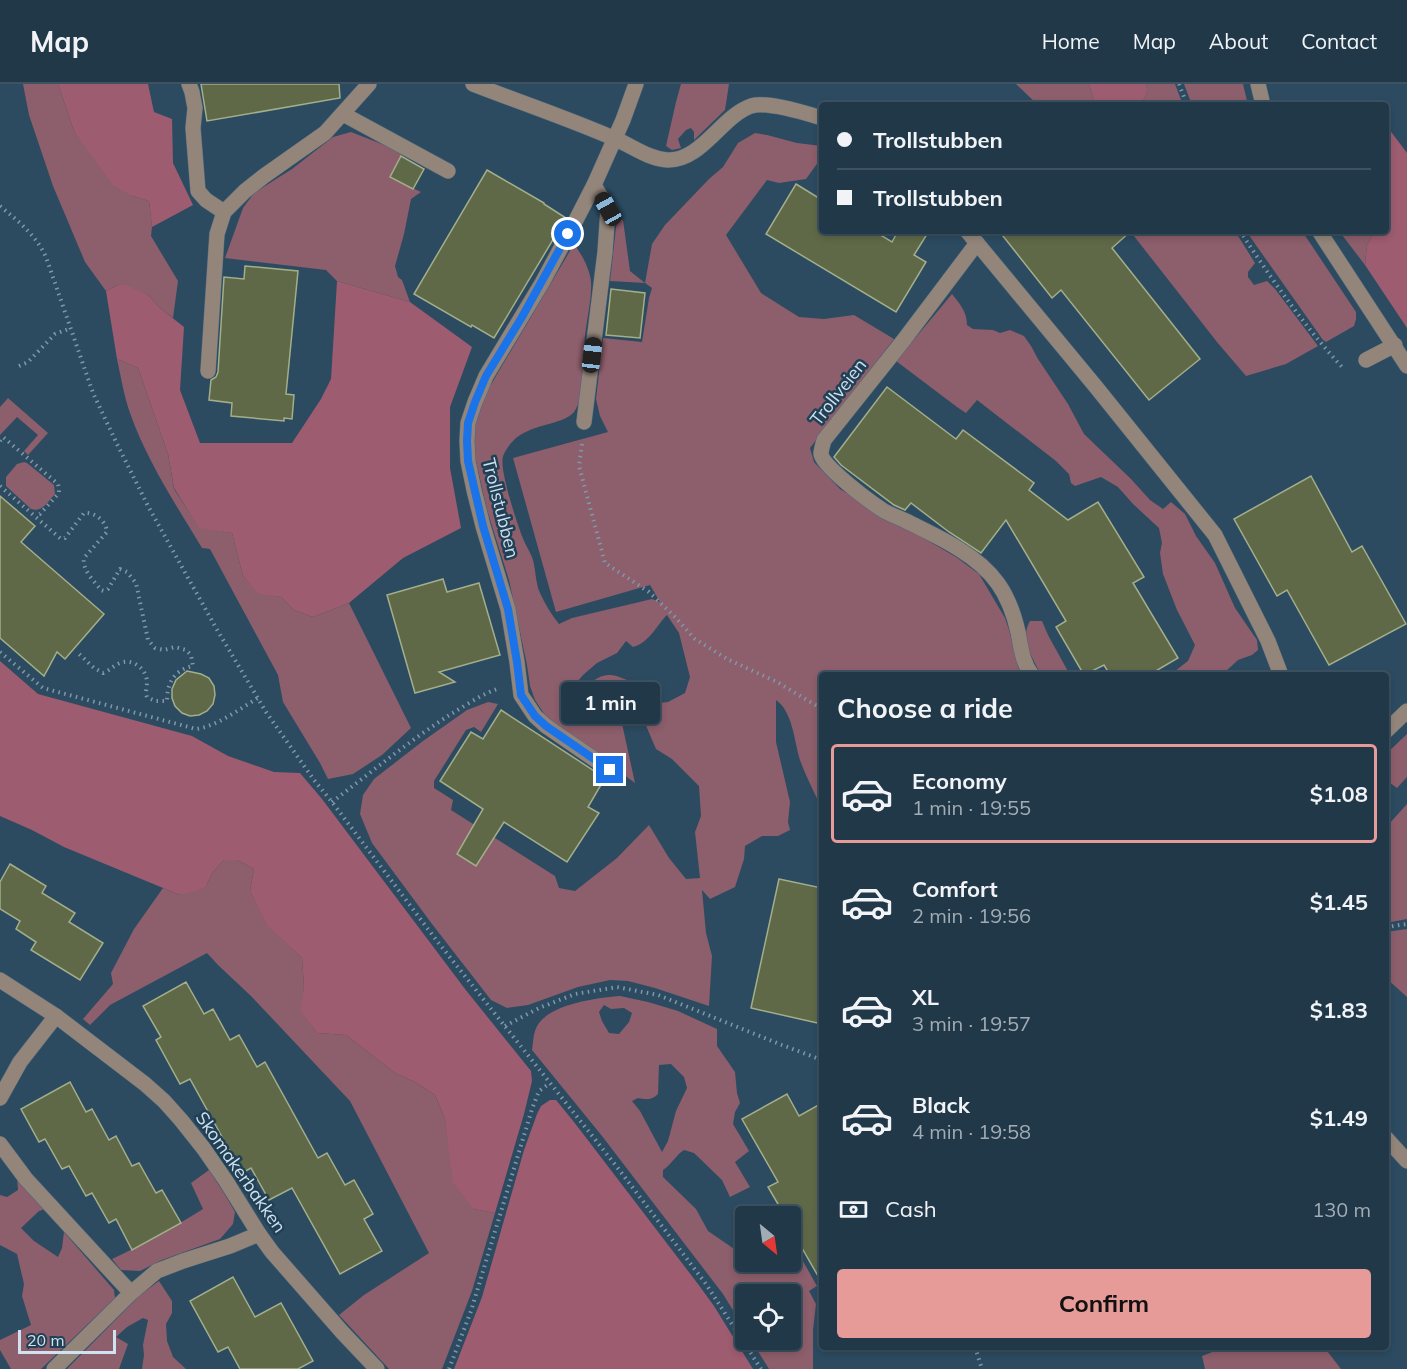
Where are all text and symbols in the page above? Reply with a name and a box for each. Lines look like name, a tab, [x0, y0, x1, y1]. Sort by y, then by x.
text: Map	[30, 24, 89, 59]
text: Home	[1042, 28, 1100, 54]
text: Map	[1133, 28, 1176, 54]
text: About	[1209, 28, 1268, 54]
text: Contact	[1301, 28, 1377, 54]
text: Trollstubben	[873, 126, 1003, 154]
text: Trollstubben	[873, 184, 1003, 212]
car	[591, 189, 625, 229]
route start	[554, 220, 581, 247]
car	[581, 336, 603, 374]
street label: Trollveien	[805, 354, 871, 430]
street label: Trollstubben	[477, 456, 525, 560]
callout: 1 min	[560, 683, 660, 725]
text: 1 min	[584, 690, 637, 715]
text: Choose a ride	[837, 691, 1013, 725]
route end	[596, 756, 623, 783]
icon: car	[840, 767, 894, 821]
text: Economy	[912, 767, 1007, 795]
text: $1.08	[1310, 780, 1368, 808]
text: 1 min · 19:55	[912, 795, 1031, 820]
icon: car	[840, 875, 894, 929]
text: Comfort	[912, 875, 998, 903]
text: $1.45	[1310, 888, 1368, 916]
text: 2 min · 19:56	[912, 903, 1031, 928]
icon: car	[840, 983, 894, 1037]
text: XL	[912, 983, 939, 1011]
text: $1.83	[1310, 996, 1368, 1024]
text: 3 min · 19:57	[912, 1011, 1031, 1036]
icon: car	[840, 1091, 894, 1145]
text: Black	[912, 1091, 970, 1119]
text: $1.49	[1310, 1104, 1368, 1132]
street label: Skomakerbakken	[191, 1107, 291, 1237]
text: 4 min · 19:58	[912, 1119, 1031, 1144]
icon: cash	[837, 1193, 870, 1226]
text: Cash	[885, 1195, 937, 1223]
text: 130 m	[1312, 1197, 1371, 1222]
north arrow	[735, 1206, 801, 1272]
map controls	[735, 1206, 801, 1350]
button: Confirm	[837, 1269, 1371, 1338]
button: locate	[735, 1284, 801, 1350]
scale bar	[18, 1327, 116, 1354]
text: 20 m	[27, 1330, 64, 1350]

